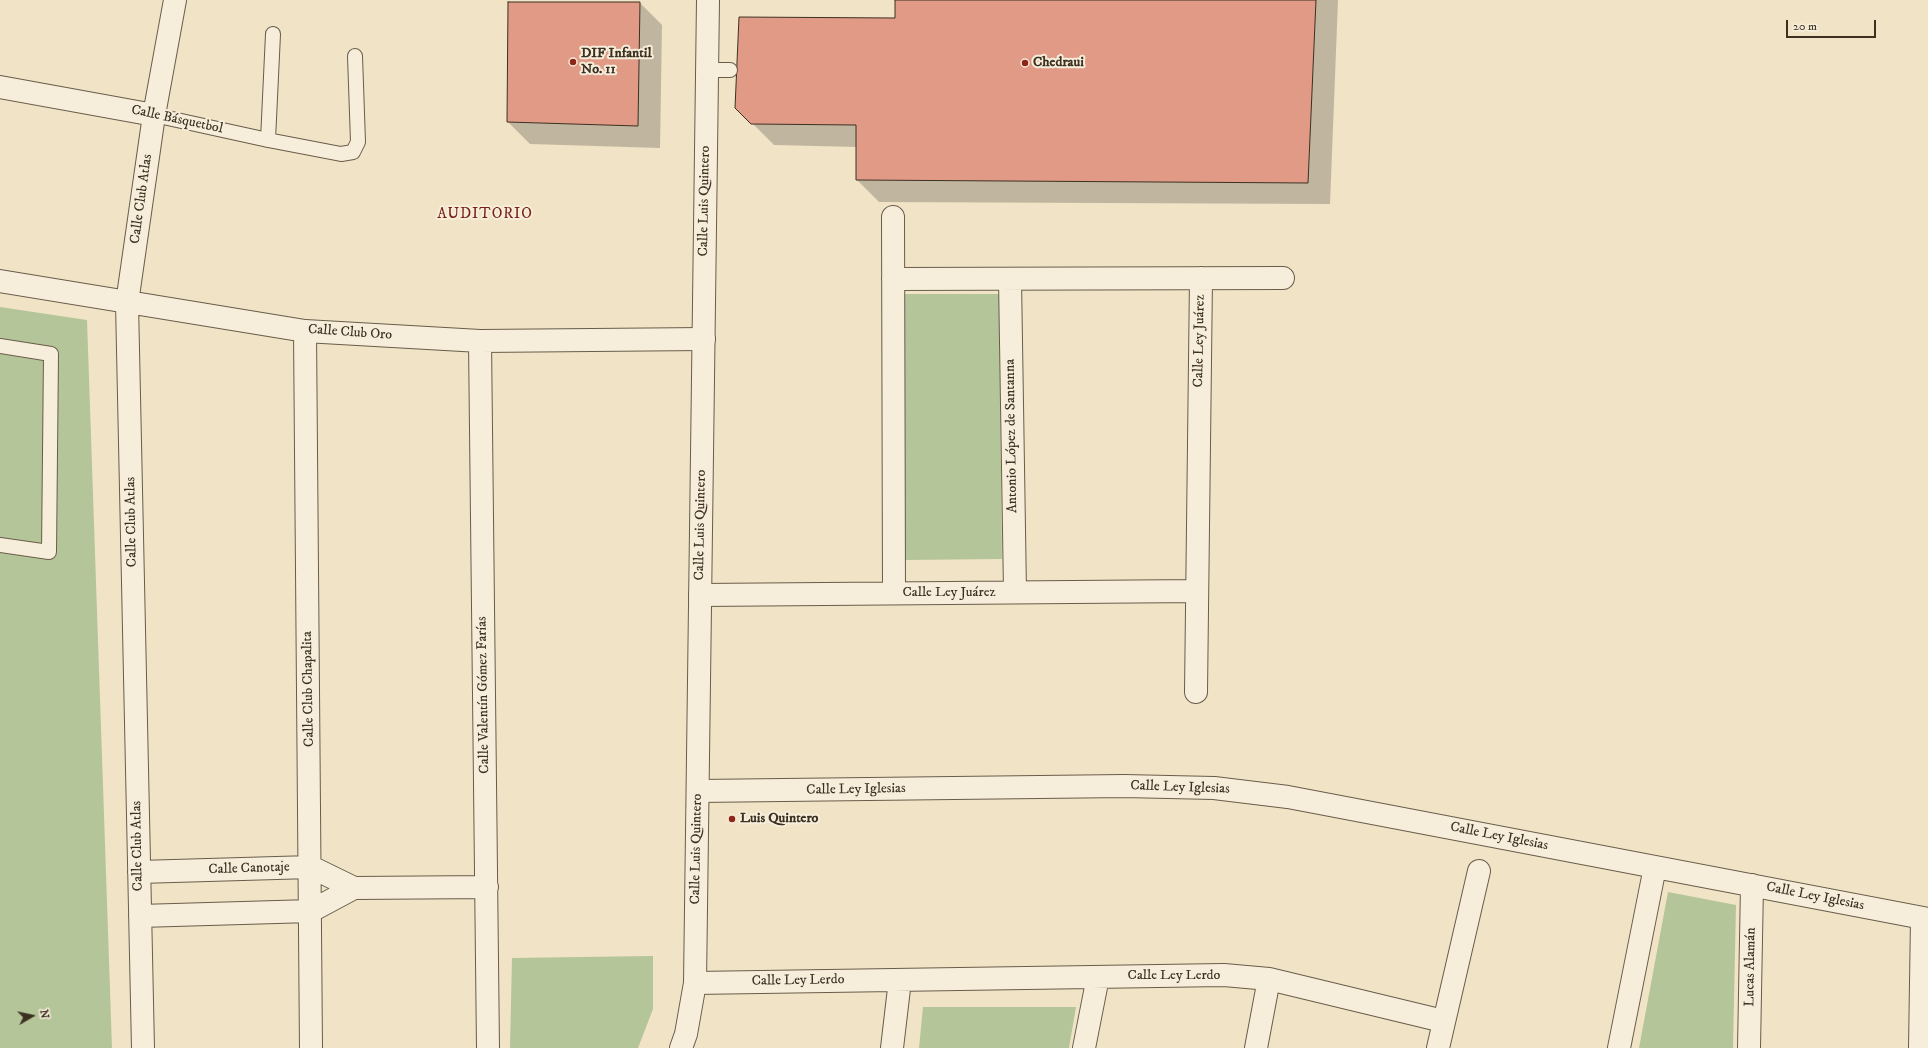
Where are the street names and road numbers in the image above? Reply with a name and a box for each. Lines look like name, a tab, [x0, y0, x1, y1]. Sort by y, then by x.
street label: Calle Básquetbol	[130, 102, 224, 138]
street label: Calle Luis Quintero	[696, 145, 714, 257]
street label: Calle Club Atlas	[127, 153, 157, 245]
street label: Calle Ley Juárez	[1191, 294, 1209, 388]
street label: Calle Club Oro	[307, 322, 393, 344]
street label: Antonio López de Santanna	[1002, 359, 1022, 513]
street label: Calle Luis Quintero	[692, 469, 710, 581]
street label: Calle Club Atlas	[123, 477, 141, 567]
street label: Calle Ley Juárez	[902, 585, 996, 601]
street label: Calle Valentín Gómez Farías	[474, 616, 494, 774]
street label: Calle Club Chapalita	[300, 631, 318, 747]
street label: Calle Ley Iglesias	[1130, 778, 1230, 798]
street label: Calle Ley Iglesias	[806, 781, 906, 799]
street label: Calle Luis Quintero	[688, 793, 706, 905]
street label: Calle Club Atlas	[129, 801, 147, 891]
street label: Calle Ley Iglesias	[1449, 819, 1549, 855]
street label: Calle Canotaje	[208, 859, 290, 879]
street label: Calle Ley Iglesias	[1765, 879, 1865, 915]
street label: Lucas Alamán	[1742, 927, 1760, 1007]
street label: Calle Ley Lerdo	[1128, 968, 1220, 984]
street label: Calle Ley Lerdo	[751, 972, 845, 990]

